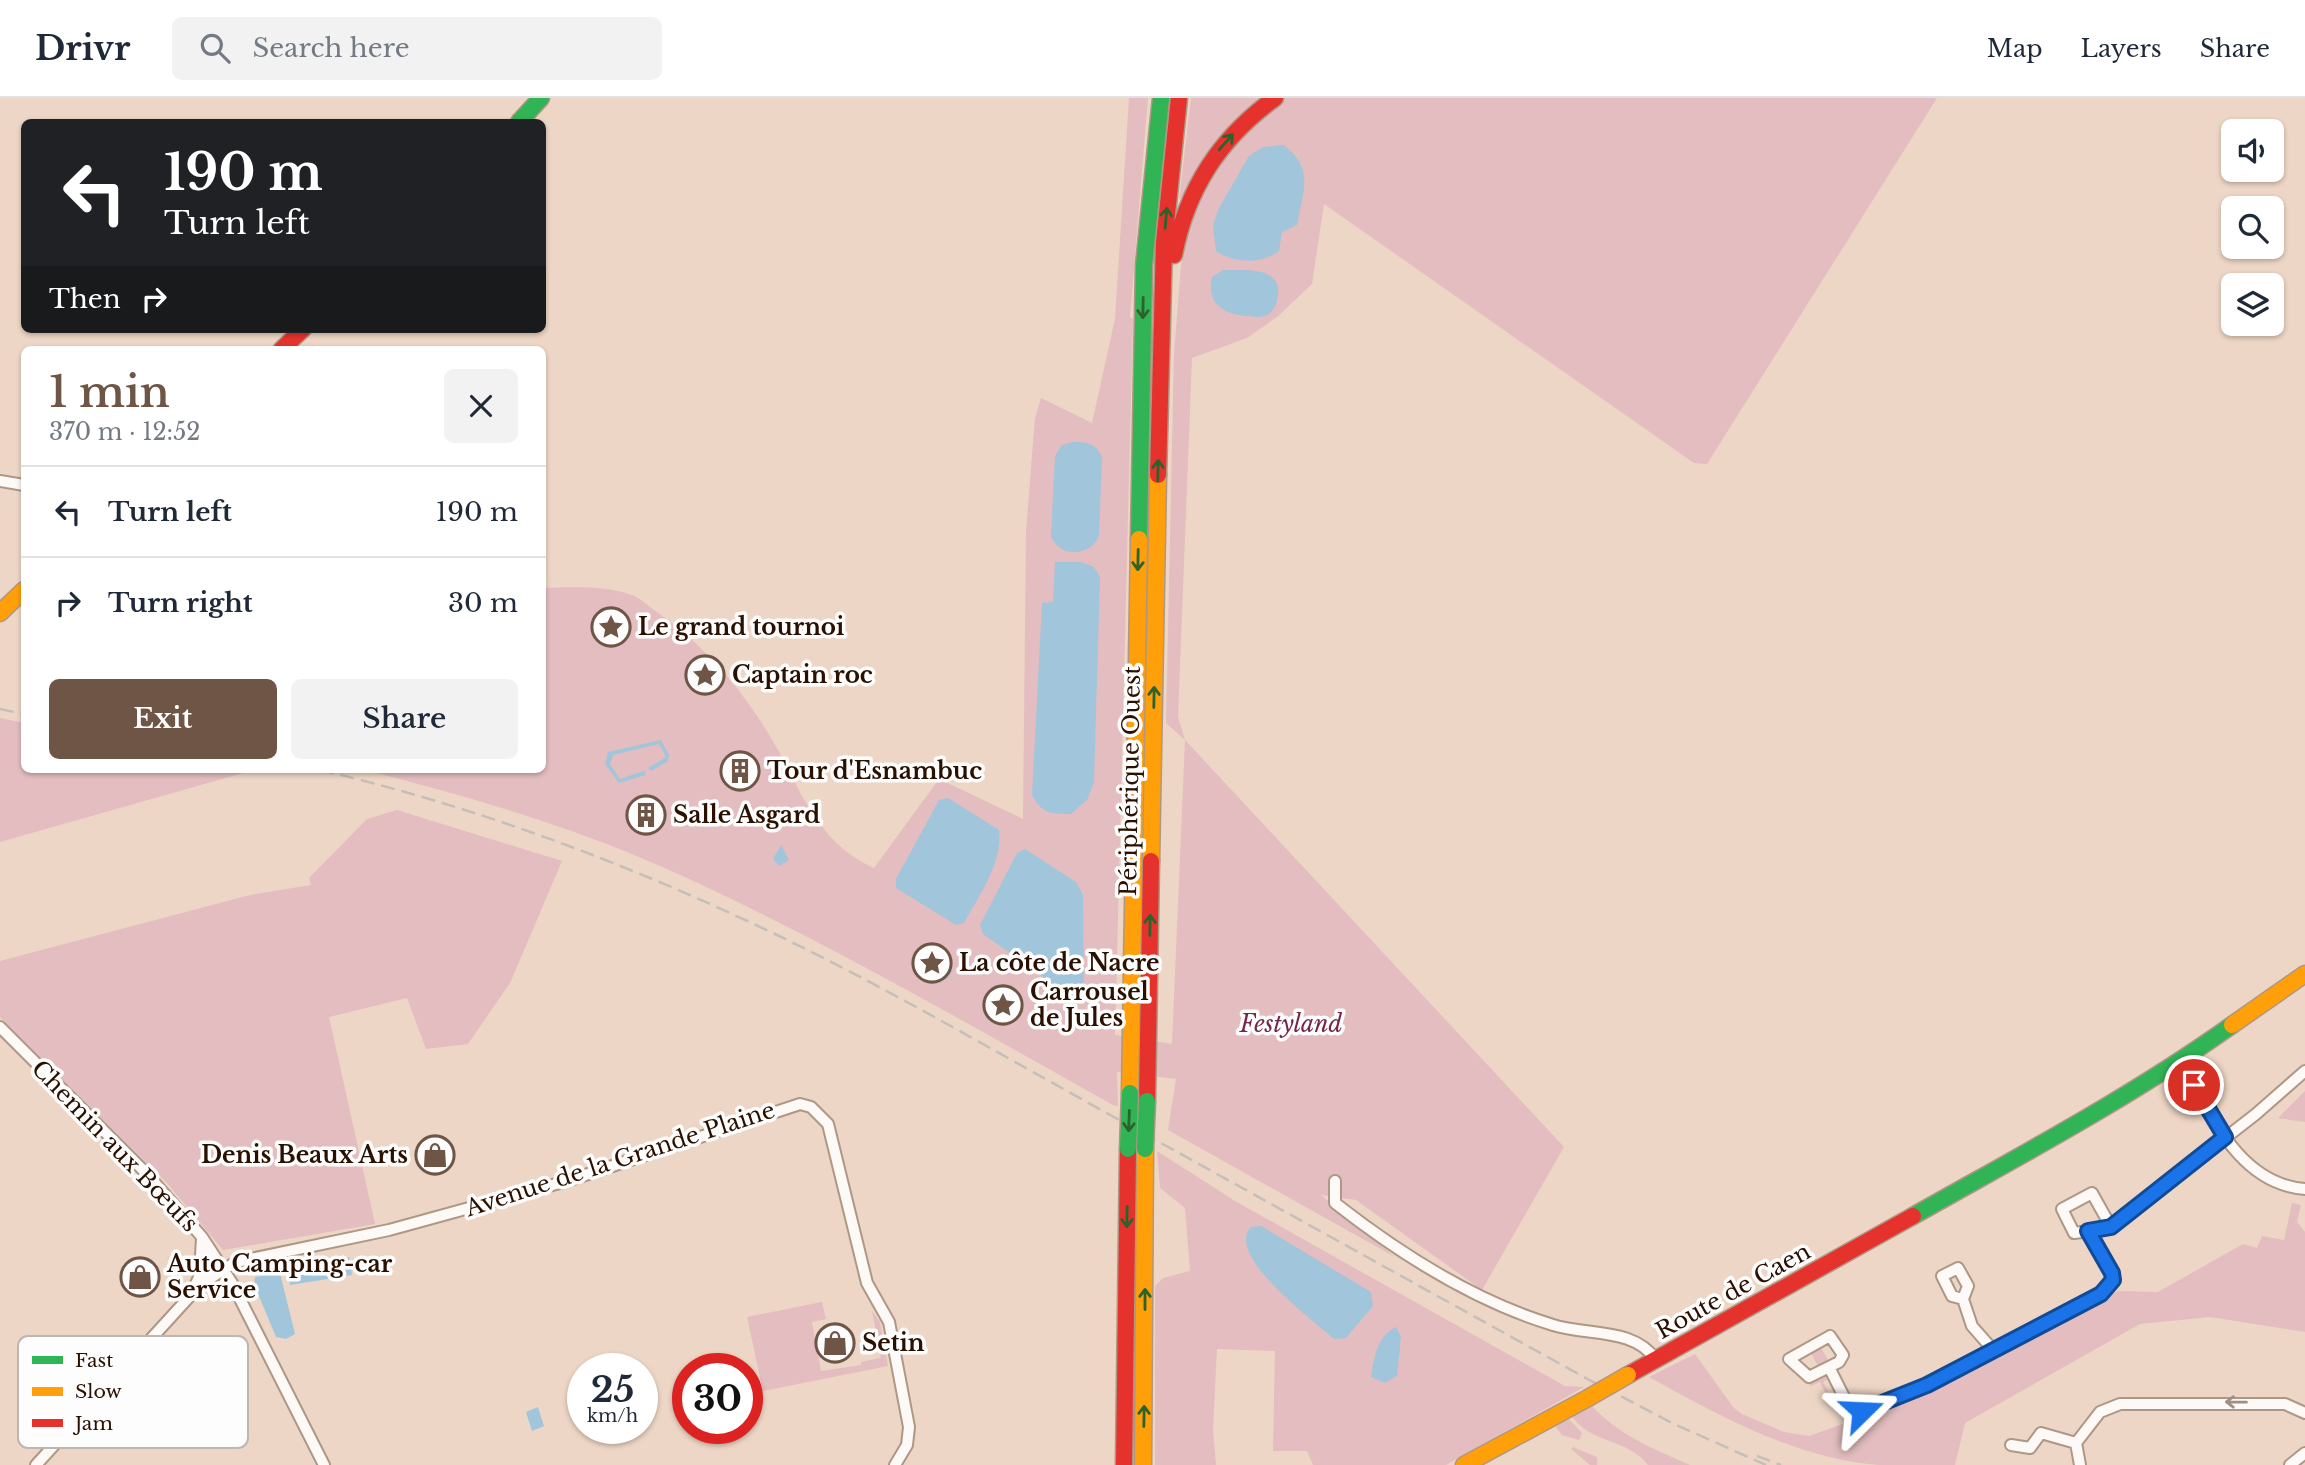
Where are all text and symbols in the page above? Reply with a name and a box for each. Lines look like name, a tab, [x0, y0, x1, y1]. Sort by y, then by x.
search box	[172, 17, 662, 80]
text: Drivr	[35, 28, 130, 69]
icon: search	[196, 29, 234, 67]
text: Search here	[252, 32, 410, 64]
text: Map	[1987, 34, 2043, 63]
text: Layers	[2081, 34, 2162, 63]
text: Share	[2200, 34, 2270, 63]
map controls	[2221, 119, 2284, 336]
button: sound	[2221, 119, 2284, 182]
one-way arrow	[1217, 134, 1234, 151]
text: 190 m	[164, 142, 323, 203]
icon: left	[49, 147, 140, 238]
button: search	[2221, 196, 2284, 259]
text: Turn left	[164, 203, 310, 243]
one-way arrow	[1160, 207, 1173, 230]
button: layers	[2221, 273, 2284, 336]
icon: right	[135, 280, 173, 318]
text: Then	[49, 283, 121, 315]
one-way arrow	[1136, 297, 1150, 320]
text: 1 min	[49, 366, 170, 418]
button: close	[444, 369, 518, 443]
text: 370 m · 12:52	[49, 418, 200, 446]
one-way arrow	[1151, 458, 1165, 481]
icon: left	[49, 493, 87, 531]
text: Turn left	[108, 496, 232, 528]
text: 190 m	[436, 496, 518, 528]
one-way arrow	[1132, 549, 1145, 572]
icon: right	[49, 584, 87, 622]
text: Turn right	[108, 587, 253, 619]
text: 30 m	[448, 587, 518, 619]
place icon: Le grand tournoi	[590, 606, 632, 648]
place label: Le grand tournoi	[638, 613, 844, 641]
place icon: Captain roc	[684, 654, 726, 696]
place label: Captain roc	[732, 661, 873, 689]
street label: Périphérique Ouest	[1114, 665, 1146, 896]
button: Exit	[49, 679, 277, 759]
button: Share	[291, 679, 518, 759]
one-way arrow	[1147, 686, 1161, 709]
building icon: Tour d'Esnambuc	[719, 750, 761, 792]
place label: Tour d'Esnambuc	[767, 757, 982, 785]
building icon: Salle Asgard	[625, 794, 667, 836]
place label: Salle Asgard	[673, 801, 820, 829]
one-way arrow	[1143, 913, 1157, 936]
place icon: La côte de Nacre	[911, 942, 953, 984]
place label: La côte de Nacre	[959, 949, 1160, 977]
place label: Carrousel de Jules	[1030, 978, 1149, 1032]
place icon: Carrousel de Jules	[982, 984, 1024, 1026]
park label: Festyland	[1239, 1010, 1342, 1038]
street label: Chemin aux Bœufs	[26, 1055, 204, 1237]
pin	[2164, 1055, 2224, 1115]
icon: arrive	[2175, 1066, 2213, 1104]
street label: Avenue de la Grande Plaine	[461, 1096, 778, 1223]
one-way arrow	[1123, 1109, 1136, 1132]
shop icon: Denis Beaux Arts	[414, 1134, 456, 1176]
place label: Denis Beaux Arts	[201, 1141, 408, 1169]
one-way arrow	[1121, 1205, 1134, 1228]
street label: Route de Caen	[1651, 1237, 1815, 1345]
place label: Auto Camping-car Service	[166, 1250, 393, 1304]
shop icon: Auto Camping-car Service	[119, 1256, 161, 1298]
one-way arrow	[1138, 1288, 1152, 1311]
shop icon: Setin	[814, 1322, 856, 1364]
place label: Setin	[862, 1329, 925, 1357]
legend	[18, 1336, 248, 1448]
text: Fast	[75, 1349, 114, 1372]
speed limit sign: 30	[672, 1353, 763, 1444]
text: 25	[591, 1368, 634, 1411]
position arrow	[1825, 1374, 1899, 1448]
text: Slow	[75, 1380, 122, 1403]
one-way arrow	[2225, 1395, 2248, 1409]
text: km/h	[587, 1405, 638, 1427]
one-way arrow	[1137, 1405, 1150, 1428]
text: Jam	[72, 1412, 113, 1435]

